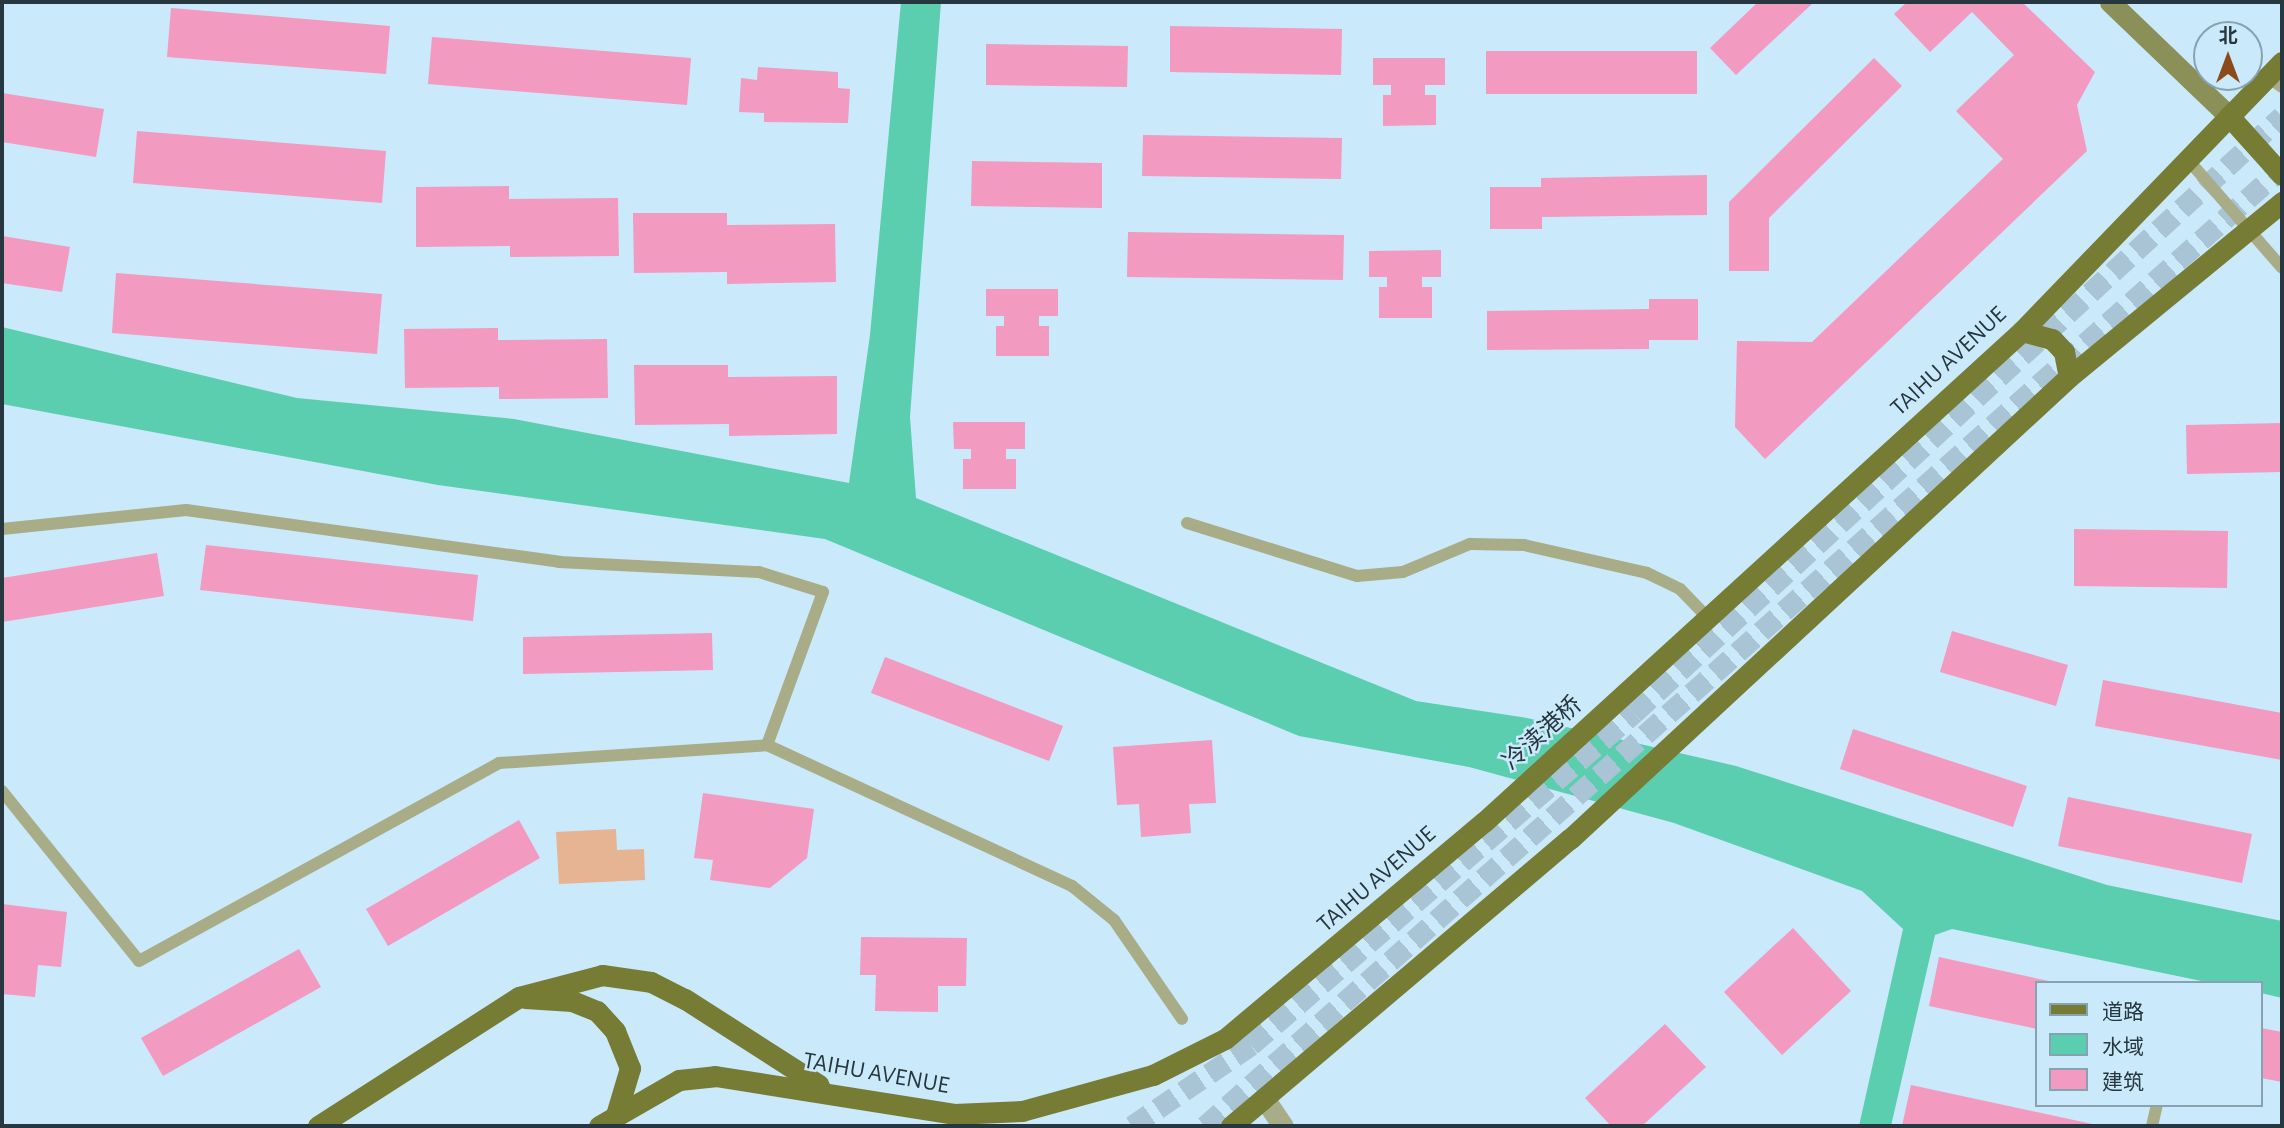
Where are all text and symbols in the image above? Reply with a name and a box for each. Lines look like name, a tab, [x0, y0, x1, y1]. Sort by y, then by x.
north arrow	[2193, 21, 2263, 91]
text: 北	[2218, 27, 2238, 46]
street label: TAIHU AVENUE	[1885, 301, 2013, 423]
street label: 冷渎港桥	[1498, 691, 1588, 777]
street label: TAIHU AVENUE	[1312, 821, 1442, 939]
legend	[2036, 981, 2263, 1107]
text: 道路	[2102, 1002, 2144, 1023]
text: 水域	[2102, 1037, 2144, 1058]
street label: TAIHU AVENUE	[801, 1047, 951, 1101]
text: 建筑	[2102, 1072, 2144, 1093]

